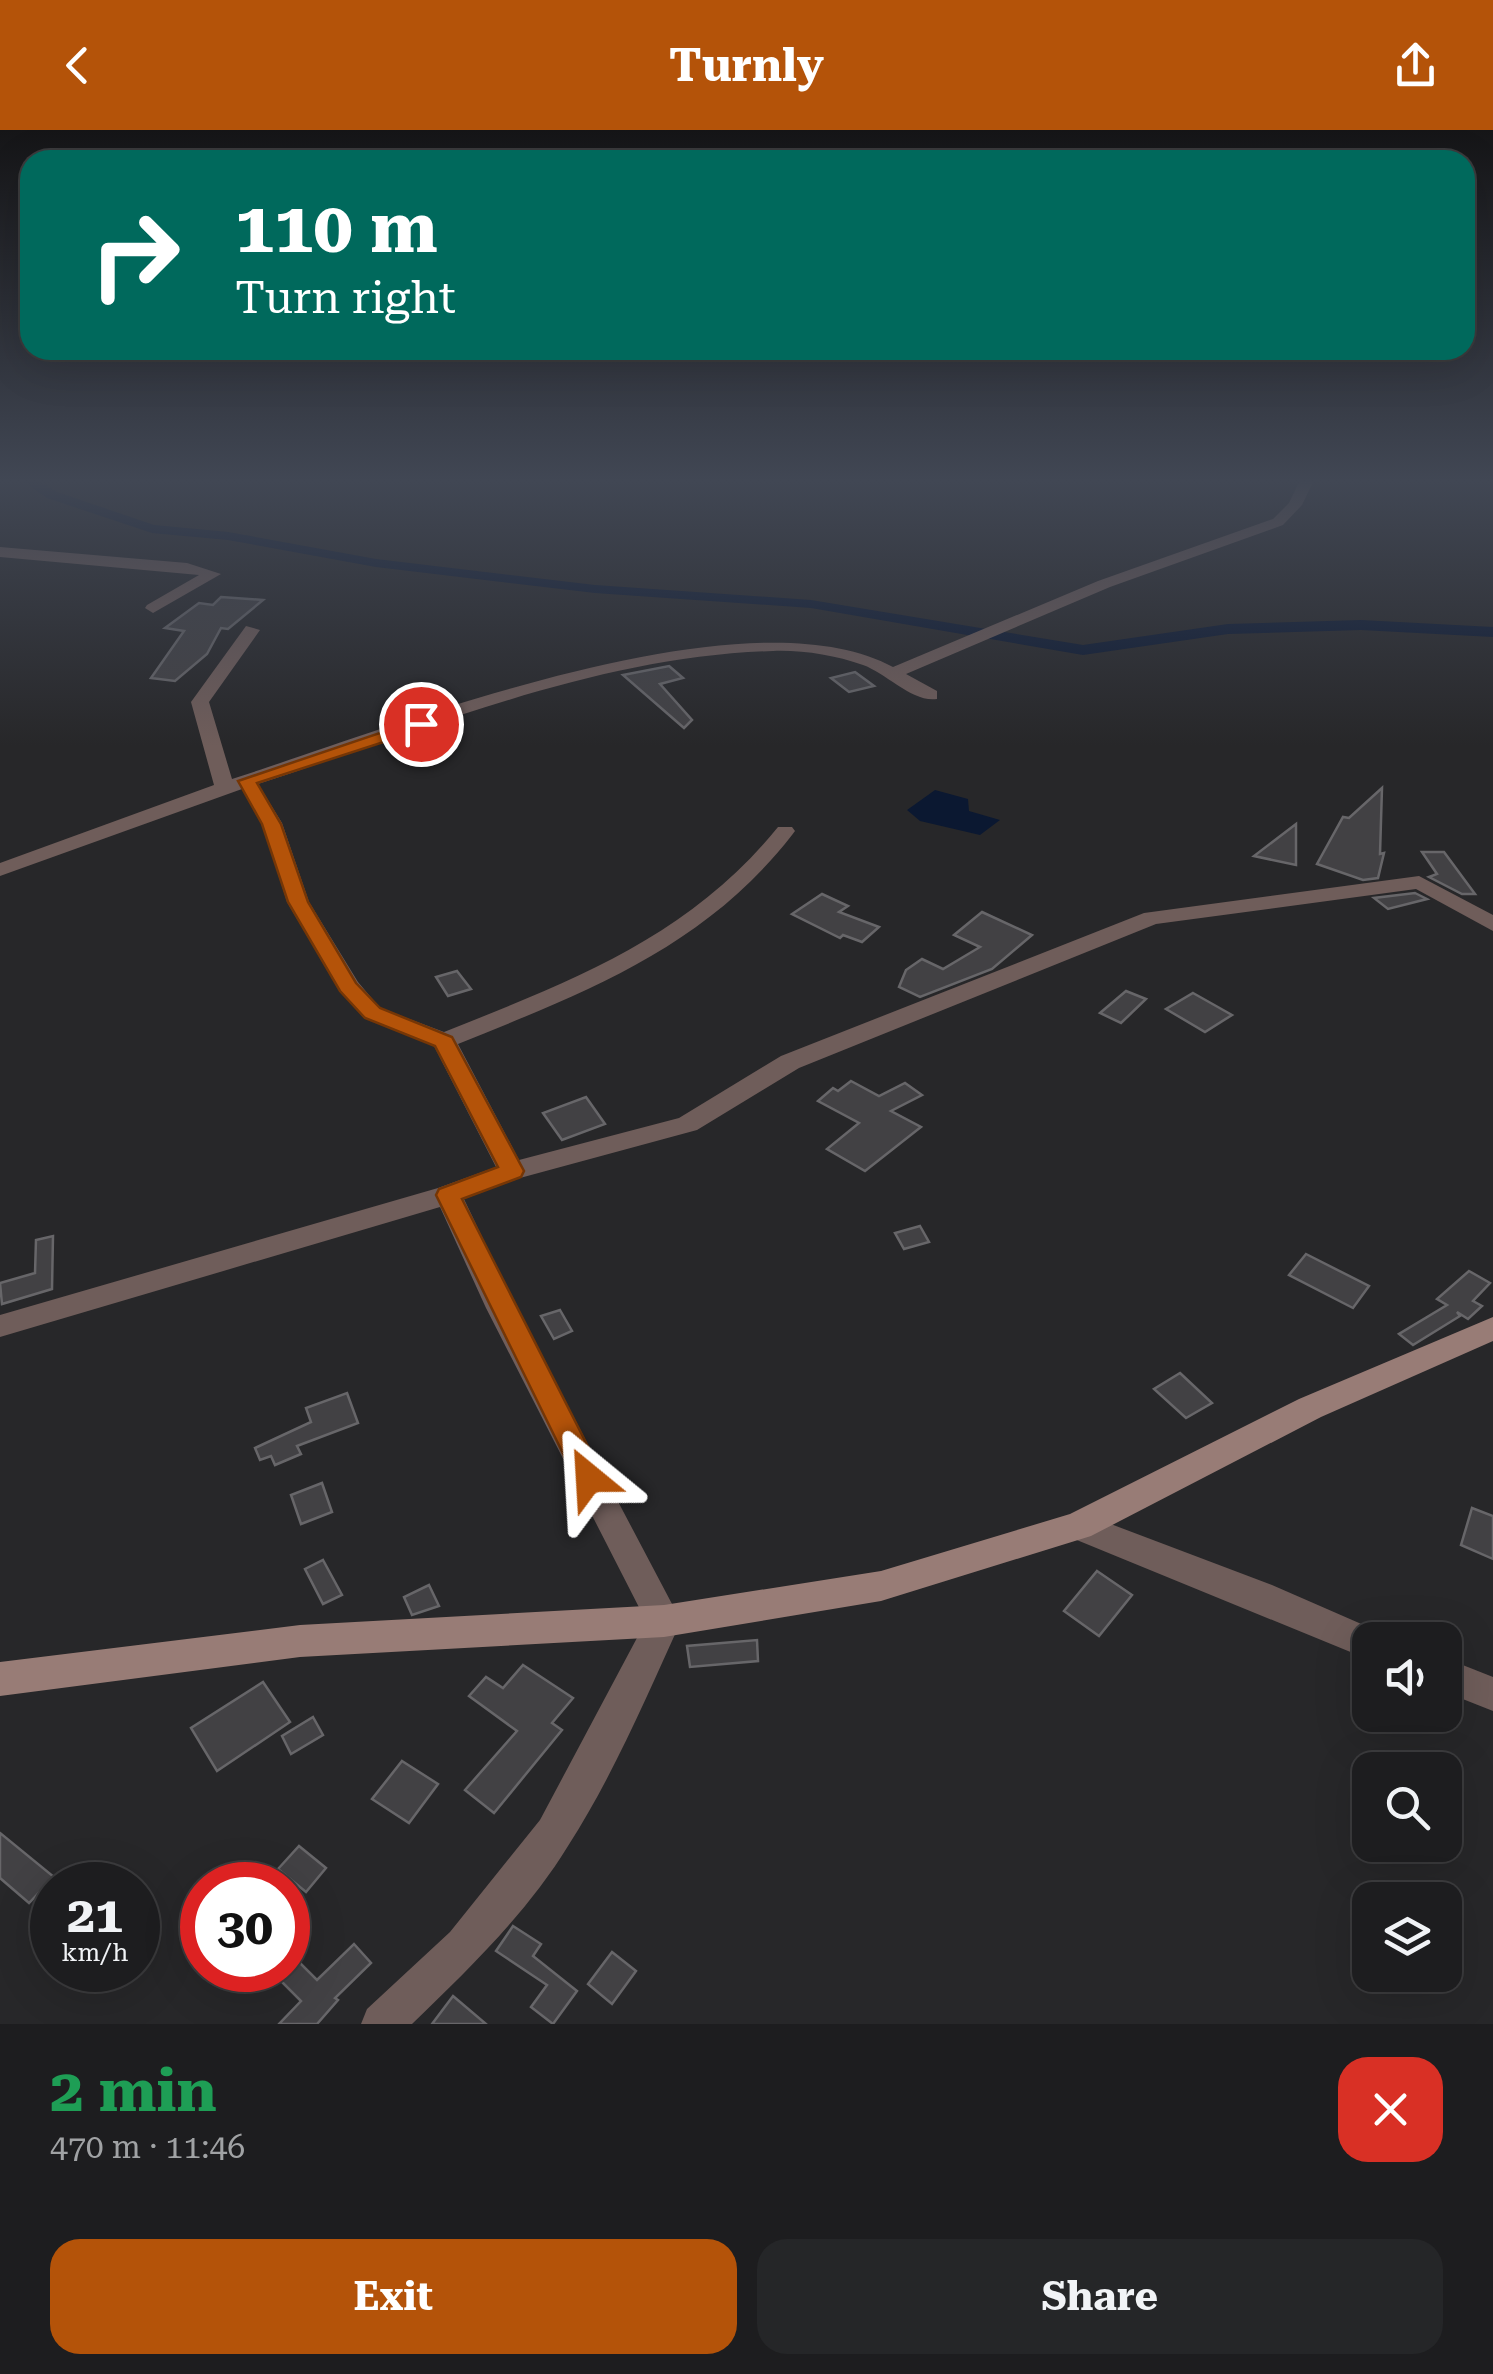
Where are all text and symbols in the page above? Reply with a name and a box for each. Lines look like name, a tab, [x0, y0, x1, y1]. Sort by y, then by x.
icon: back	[50, 38, 105, 93]
icon: share	[1388, 38, 1443, 93]
text: Turnly	[669, 39, 824, 92]
text: 110 m	[235, 187, 438, 269]
icon: right	[70, 190, 200, 320]
text: Turn right	[235, 271, 456, 324]
pin	[379, 682, 464, 767]
icon: arrive	[394, 697, 449, 752]
position arrow	[537, 1426, 641, 1530]
map controls	[1352, 1622, 1462, 1992]
button: sound	[1352, 1622, 1462, 1732]
button: search	[1352, 1752, 1462, 1862]
speed limit sign: 30	[180, 1862, 310, 1992]
button: layers	[1352, 1882, 1462, 1992]
text: 21	[67, 1886, 123, 1944]
text: km/h	[62, 1938, 128, 1967]
text: 2 min	[50, 2055, 217, 2126]
button: close	[1338, 2057, 1443, 2162]
text: 470 m · 11:46	[50, 2128, 245, 2166]
button: Exit	[50, 2239, 737, 2354]
button: Share	[757, 2239, 1443, 2354]

